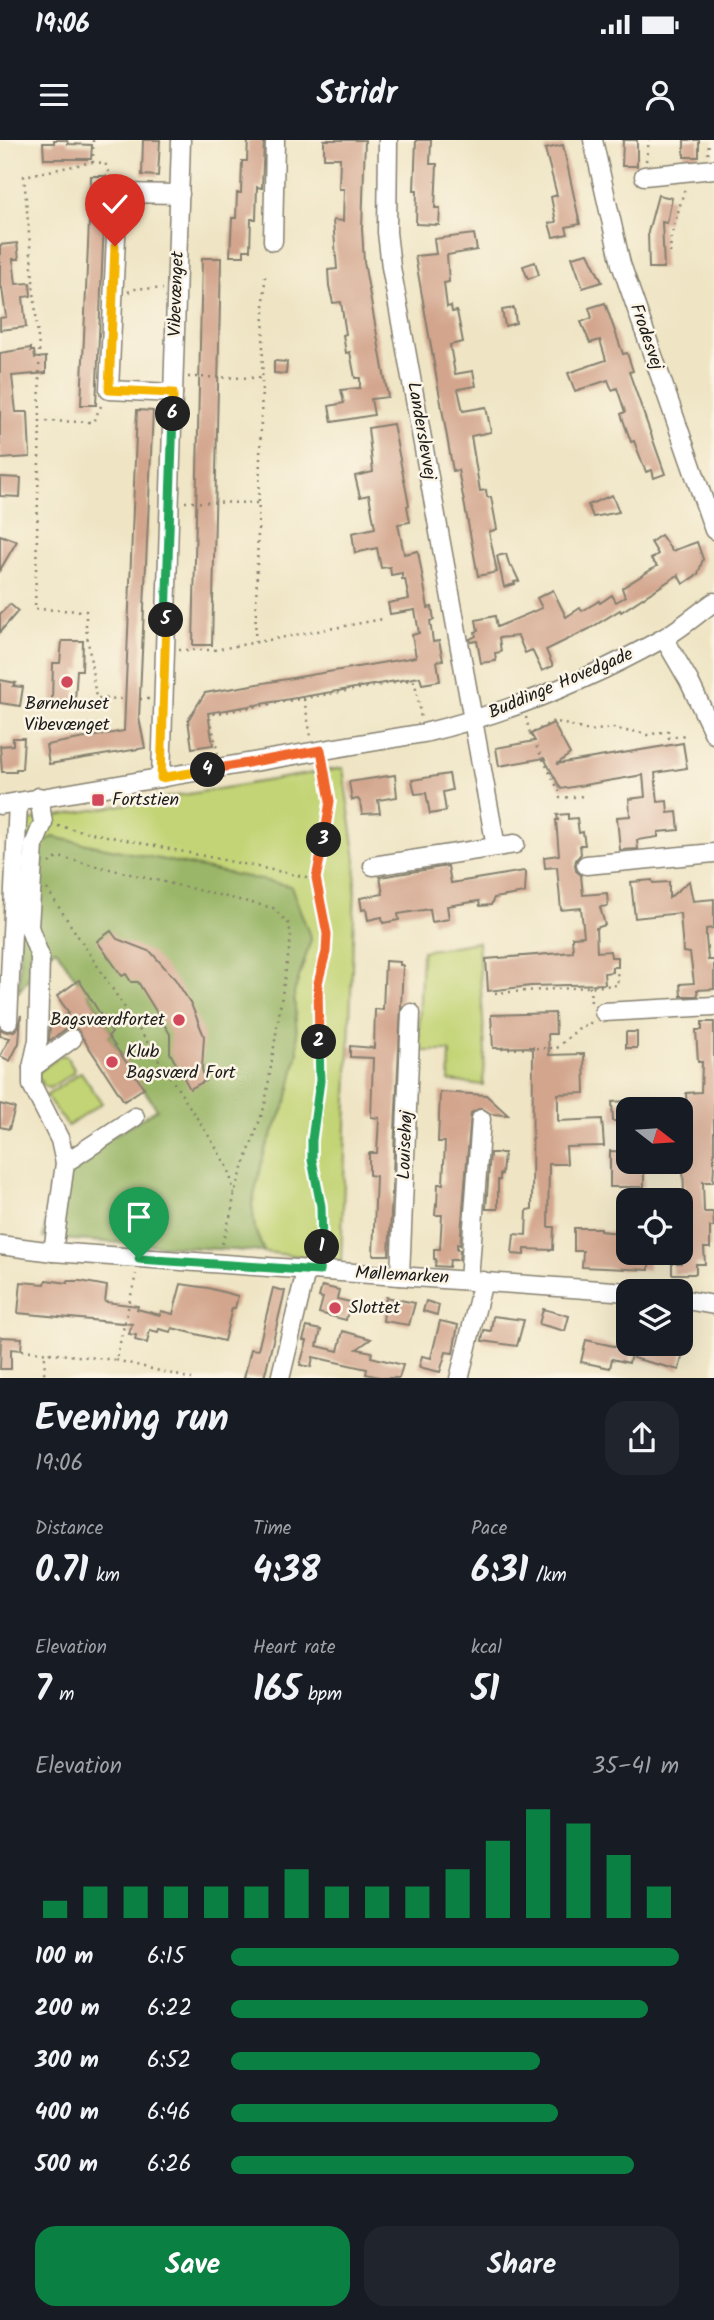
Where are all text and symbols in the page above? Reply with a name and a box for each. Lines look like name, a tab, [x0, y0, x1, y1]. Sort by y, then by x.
text: 19:06	[35, 4, 90, 46]
text: Stridr	[317, 69, 397, 120]
icon: menu	[35, 76, 73, 114]
icon: person	[641, 76, 679, 114]
pin	[85, 174, 145, 246]
icon: check	[96, 185, 134, 223]
street label: Vibevænget	[161, 250, 193, 337]
street label: Frodesvej	[621, 300, 671, 375]
street label: Landerslevvej	[398, 380, 444, 484]
pin: 6	[156, 396, 190, 432]
text: 6	[167, 398, 178, 428]
pin: 5	[148, 602, 184, 638]
text: 5	[161, 604, 170, 634]
street label: Buddinge Hovedgade	[484, 640, 638, 728]
marker: Børnehuset Vibevænget	[59, 674, 75, 690]
place label: Børnehuset Vibevænget	[24, 690, 111, 740]
pin: 4	[190, 752, 226, 788]
text: 4	[202, 754, 213, 784]
place label: Fortstien	[112, 786, 179, 815]
marker: Fortstien	[90, 792, 106, 808]
pin: 3	[306, 822, 342, 858]
text: 3	[318, 824, 329, 854]
place label: Bagsværdfortet	[50, 1006, 166, 1035]
marker: Bagsværdfortet	[171, 1012, 187, 1028]
pin: 2	[302, 1024, 336, 1060]
text: 2	[313, 1026, 324, 1056]
place label: Klub Bagsværd Fort	[126, 1038, 237, 1088]
marker: Klub Bagsværd Fort	[104, 1054, 120, 1070]
north arrow	[616, 1097, 693, 1174]
map controls	[616, 1097, 693, 1356]
street label: Louisehøj	[390, 1109, 422, 1180]
pin	[109, 1187, 169, 1259]
button: locate	[616, 1188, 693, 1265]
icon: arrive	[120, 1198, 158, 1236]
pin: 1	[304, 1230, 340, 1264]
text: 1	[319, 1231, 324, 1261]
street label: Møllemarken	[354, 1259, 450, 1293]
button: layers	[616, 1279, 693, 1356]
place label: Slottet	[349, 1294, 401, 1323]
marker: Slottet	[327, 1300, 343, 1316]
text: Evening run	[35, 1390, 229, 1450]
button: share	[605, 1401, 679, 1475]
text: 19:06	[35, 1446, 83, 1482]
text: Distance	[35, 1514, 103, 1544]
text: Time	[253, 1514, 291, 1544]
text: Pace	[471, 1514, 507, 1544]
text: 0.71	[35, 1544, 88, 1600]
text: 4:38	[253, 1544, 320, 1600]
text: 6:31	[471, 1544, 528, 1600]
text: km	[88, 1561, 120, 1591]
text: /km	[528, 1561, 567, 1591]
text: Elevation	[35, 1633, 107, 1663]
text: Heart rate	[253, 1633, 336, 1663]
text: kcal	[471, 1633, 502, 1663]
text: 7	[35, 1663, 52, 1719]
text: 165	[253, 1663, 300, 1719]
text: 51	[471, 1663, 499, 1719]
text: m	[52, 1680, 74, 1710]
text: bpm	[300, 1680, 342, 1710]
text: Elevation	[35, 1749, 122, 1785]
text: 35–41 m	[592, 1749, 679, 1785]
text: 100 m	[35, 1939, 93, 1975]
text: 6:15	[147, 1939, 185, 1975]
text: 200 m	[35, 1991, 100, 2027]
text: 6:22	[147, 1991, 192, 2027]
text: 300 m	[35, 2043, 99, 2079]
text: 6:52	[147, 2043, 191, 2079]
text: 400 m	[35, 2095, 99, 2131]
text: 6:46	[147, 2095, 191, 2131]
text: 500 m	[35, 2147, 98, 2183]
text: 6:26	[147, 2147, 192, 2183]
button: Save	[35, 2226, 350, 2306]
button: Share	[364, 2226, 679, 2306]

